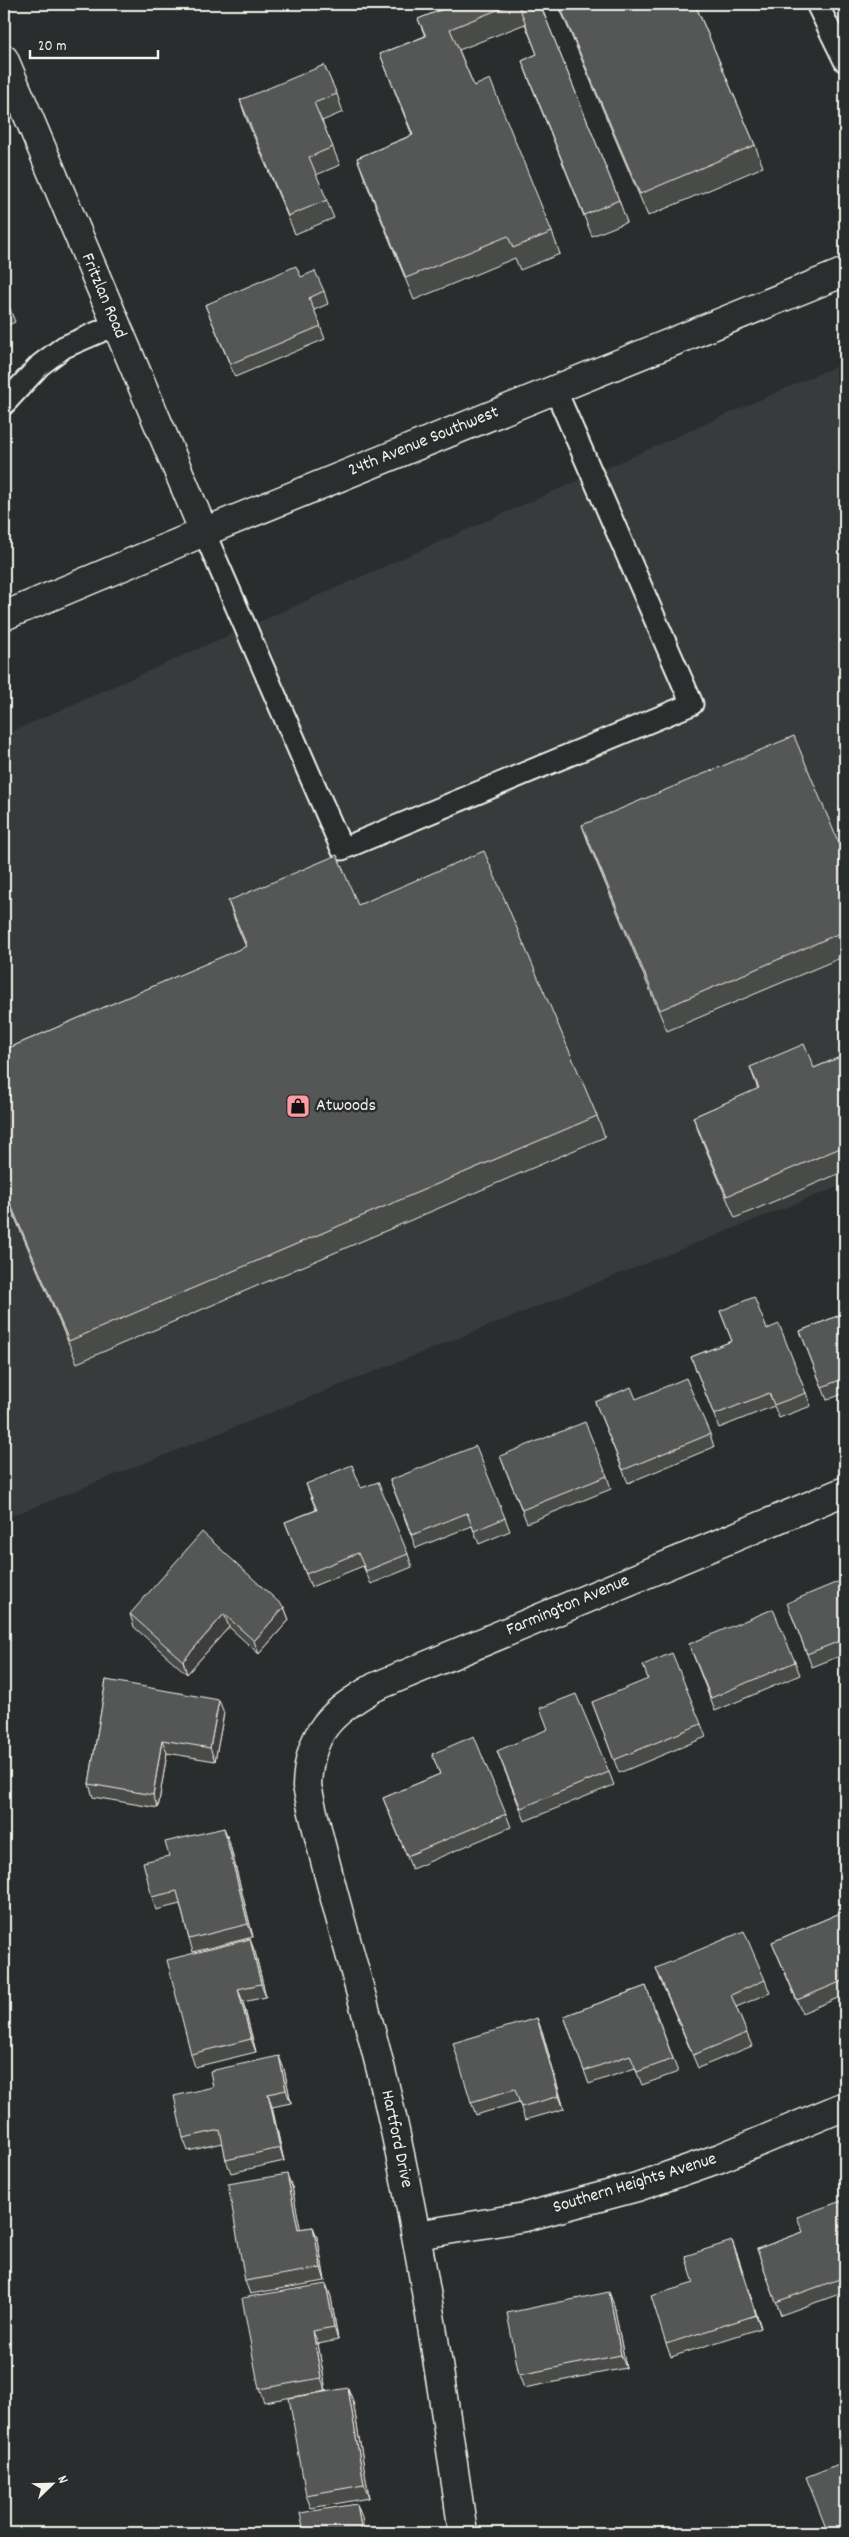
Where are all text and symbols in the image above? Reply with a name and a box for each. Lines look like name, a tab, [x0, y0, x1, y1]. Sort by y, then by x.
scale bar	[30, 28, 158, 60]
text: 20 m	[38, 36, 66, 58]
street label: Fritzlan Road	[74, 250, 132, 342]
street label: 24th Avenue Southwest	[345, 400, 503, 484]
shop icon: Atwoods	[285, 1093, 311, 1119]
place label: Atwoods	[316, 1094, 376, 1119]
street label: Farmington Avenue	[503, 1569, 633, 1643]
street label: Hartford Drive	[373, 2088, 419, 2190]
street label: Southern Heights Avenue	[550, 2147, 720, 2221]
north arrow	[28, 2460, 78, 2510]
text: N	[52, 2473, 73, 2487]

